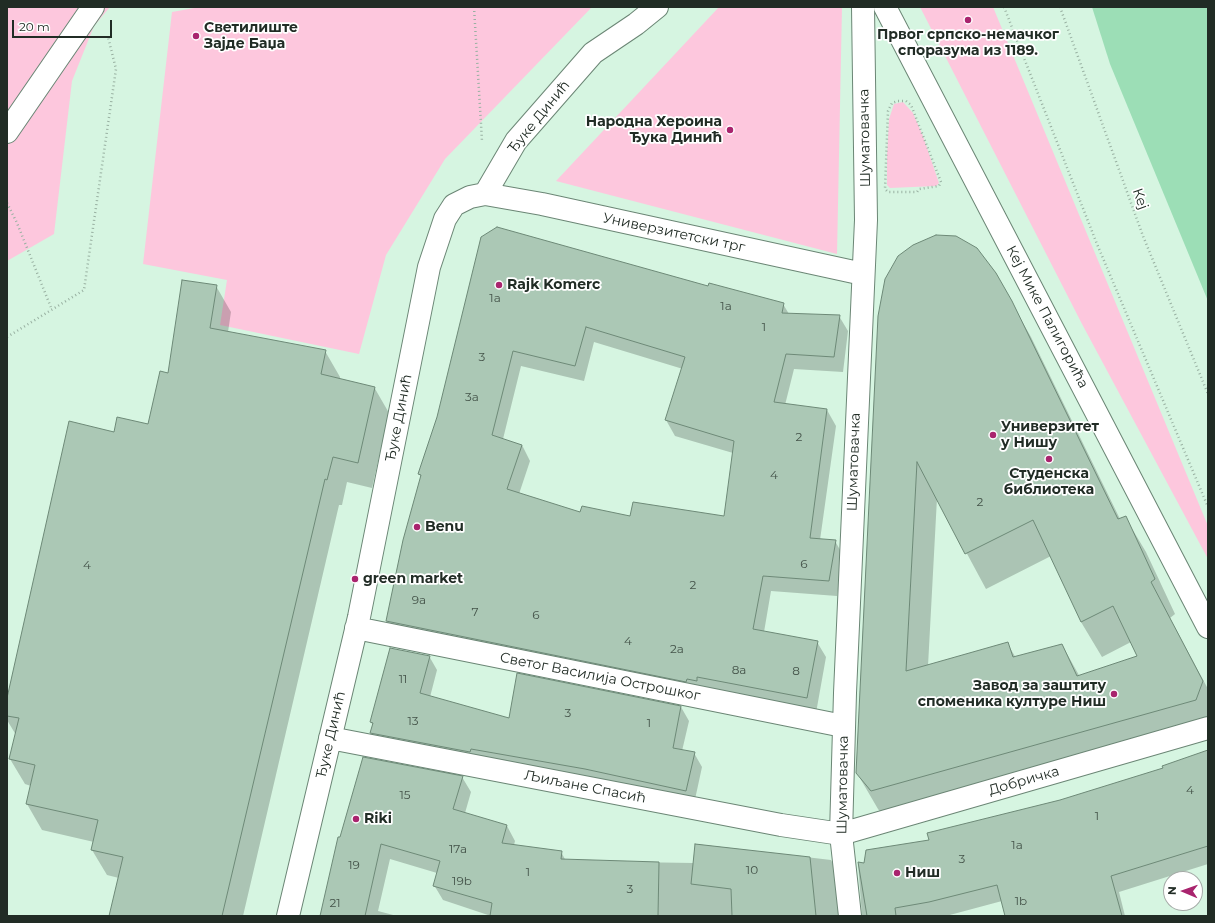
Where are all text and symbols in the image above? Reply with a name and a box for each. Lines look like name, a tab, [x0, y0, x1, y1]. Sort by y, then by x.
scale bar	[14, 12, 114, 38]
marker: Првог српско-немачког споразума из 1189.	[963, 15, 973, 25]
text: 20 m	[19, 19, 50, 34]
place label: Светилиште Зајде Баџа	[204, 20, 298, 52]
place label: Првог српско-немачког споразума из 1189.	[877, 27, 1059, 60]
marker: Светилиште Зајде Баџа	[191, 31, 201, 41]
street label: Ђуке Динић	[505, 77, 573, 157]
street label: Шуматовачка	[856, 88, 874, 188]
place label: Народна Хероина Ђука Динић	[586, 114, 722, 146]
marker: Народна Хероина Ђука Динић	[725, 125, 735, 135]
street label: Кеј	[1128, 186, 1152, 212]
street label: Универзитетски трг	[601, 210, 747, 256]
street label: Кеј Мике Палигорића	[1002, 243, 1092, 391]
place label: Rajk Komerc	[507, 277, 600, 293]
marker: Rajk Komerc	[494, 280, 504, 290]
house number: 1a	[489, 291, 501, 305]
house number: 1a	[720, 299, 732, 313]
house number: 1	[762, 320, 766, 334]
house number: 3	[479, 350, 485, 364]
street label: Ђуке Динић	[382, 373, 416, 463]
house number: 3a	[465, 390, 479, 404]
street label: Шуматовачка	[844, 412, 864, 512]
place label: Универзитет у Нишу	[1001, 419, 1099, 452]
house number: 2	[796, 430, 802, 444]
marker: Универзитет у Нишу	[988, 430, 998, 440]
marker: Студенска библиотека	[1044, 454, 1054, 464]
place label: Студенска библиотека	[1004, 466, 1094, 498]
house number: 4	[770, 468, 778, 482]
house number: 2	[977, 495, 983, 509]
place label: Benu	[425, 519, 464, 535]
marker: Benu	[412, 522, 422, 532]
house number: 6	[800, 557, 808, 571]
house number: 4	[83, 558, 91, 572]
place label: green market	[363, 571, 463, 587]
marker: green market	[350, 574, 360, 584]
house number: 2	[690, 578, 696, 592]
house number: 9a	[412, 593, 426, 607]
house number: 7	[471, 605, 479, 619]
house number: 6	[532, 608, 540, 622]
house number: 4	[624, 634, 632, 648]
house number: 2a	[670, 642, 684, 656]
street label: Светог Василија Острошког	[498, 649, 702, 705]
house number: 8a	[732, 663, 746, 677]
house number: 8	[792, 664, 800, 678]
house number: 11	[399, 672, 407, 686]
place label: Завод за заштиту споменика културе Ниш	[918, 678, 1106, 710]
marker: Завод за заштиту споменика културе Ниш	[1109, 689, 1119, 699]
street label: Ђуке Динић	[313, 690, 349, 780]
house number: 3	[565, 706, 571, 720]
house number: 13	[407, 714, 419, 728]
house number: 1	[647, 716, 651, 730]
street label: Шуматовачка	[834, 735, 852, 835]
street label: Добричка	[987, 763, 1061, 799]
street label: Љиљане Спасић	[523, 767, 647, 807]
house number: 4	[1186, 783, 1194, 797]
house number: 15	[399, 788, 411, 802]
house number: 1	[1095, 809, 1099, 823]
place label: Riki	[364, 811, 392, 827]
marker: Riki	[351, 814, 361, 824]
house number: 1a	[1011, 838, 1023, 852]
house number: 17a	[449, 842, 467, 856]
house number: 3	[959, 852, 965, 866]
house number: 19	[348, 858, 360, 872]
house number: 10	[746, 863, 758, 877]
house number: 1	[526, 865, 530, 879]
place label: Ниш	[905, 865, 940, 881]
marker: Ниш	[892, 868, 902, 878]
north arrow	[1163, 871, 1203, 911]
house number: 19b	[452, 874, 472, 888]
house number: 3	[627, 882, 633, 896]
text: N	[1165, 886, 1179, 895]
house number: 1b	[1015, 894, 1027, 908]
house number: 21	[329, 896, 341, 910]

